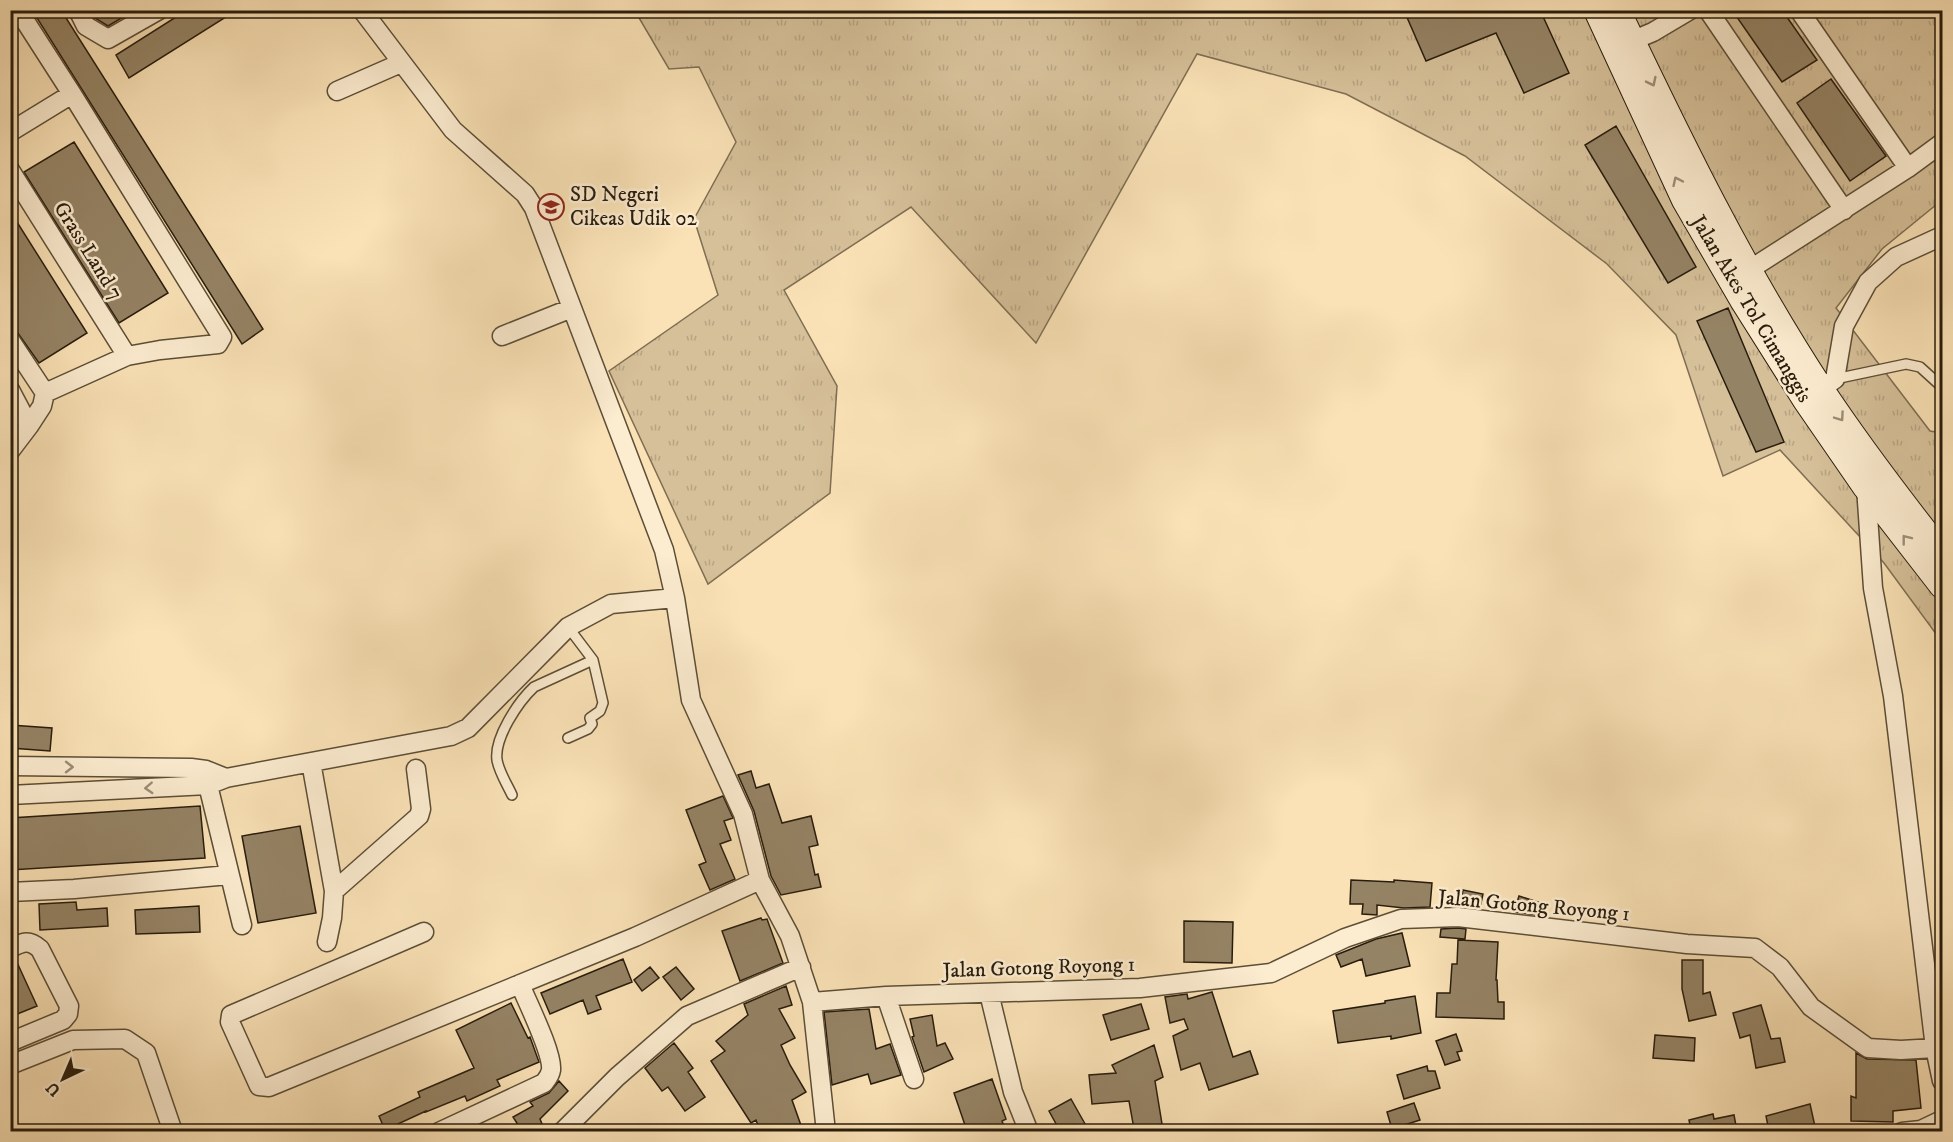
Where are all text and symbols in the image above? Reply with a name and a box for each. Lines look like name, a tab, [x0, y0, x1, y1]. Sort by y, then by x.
one-way arrow	[1644, 76, 1656, 87]
one-way arrow	[1672, 177, 1684, 188]
place label: SD Negeri Cikeas Udik 02	[570, 182, 698, 232]
school or university icon: SD Negeri Cikeas Udik 02	[536, 192, 566, 222]
street label: Grass Land 7	[48, 197, 128, 305]
street label: Jalan Akes Tol Cimanggis	[1684, 209, 1817, 407]
one-way arrow	[1833, 410, 1844, 421]
one-way arrow	[1903, 535, 1914, 546]
one-way arrow	[64, 761, 73, 773]
one-way arrow	[145, 782, 154, 795]
street label: Jalan Gotong Royong 1	[1435, 884, 1631, 927]
street label: Jalan Gotong Royong 1	[940, 952, 1136, 984]
north arrow	[33, 1049, 93, 1109]
text: U	[41, 1077, 65, 1101]

